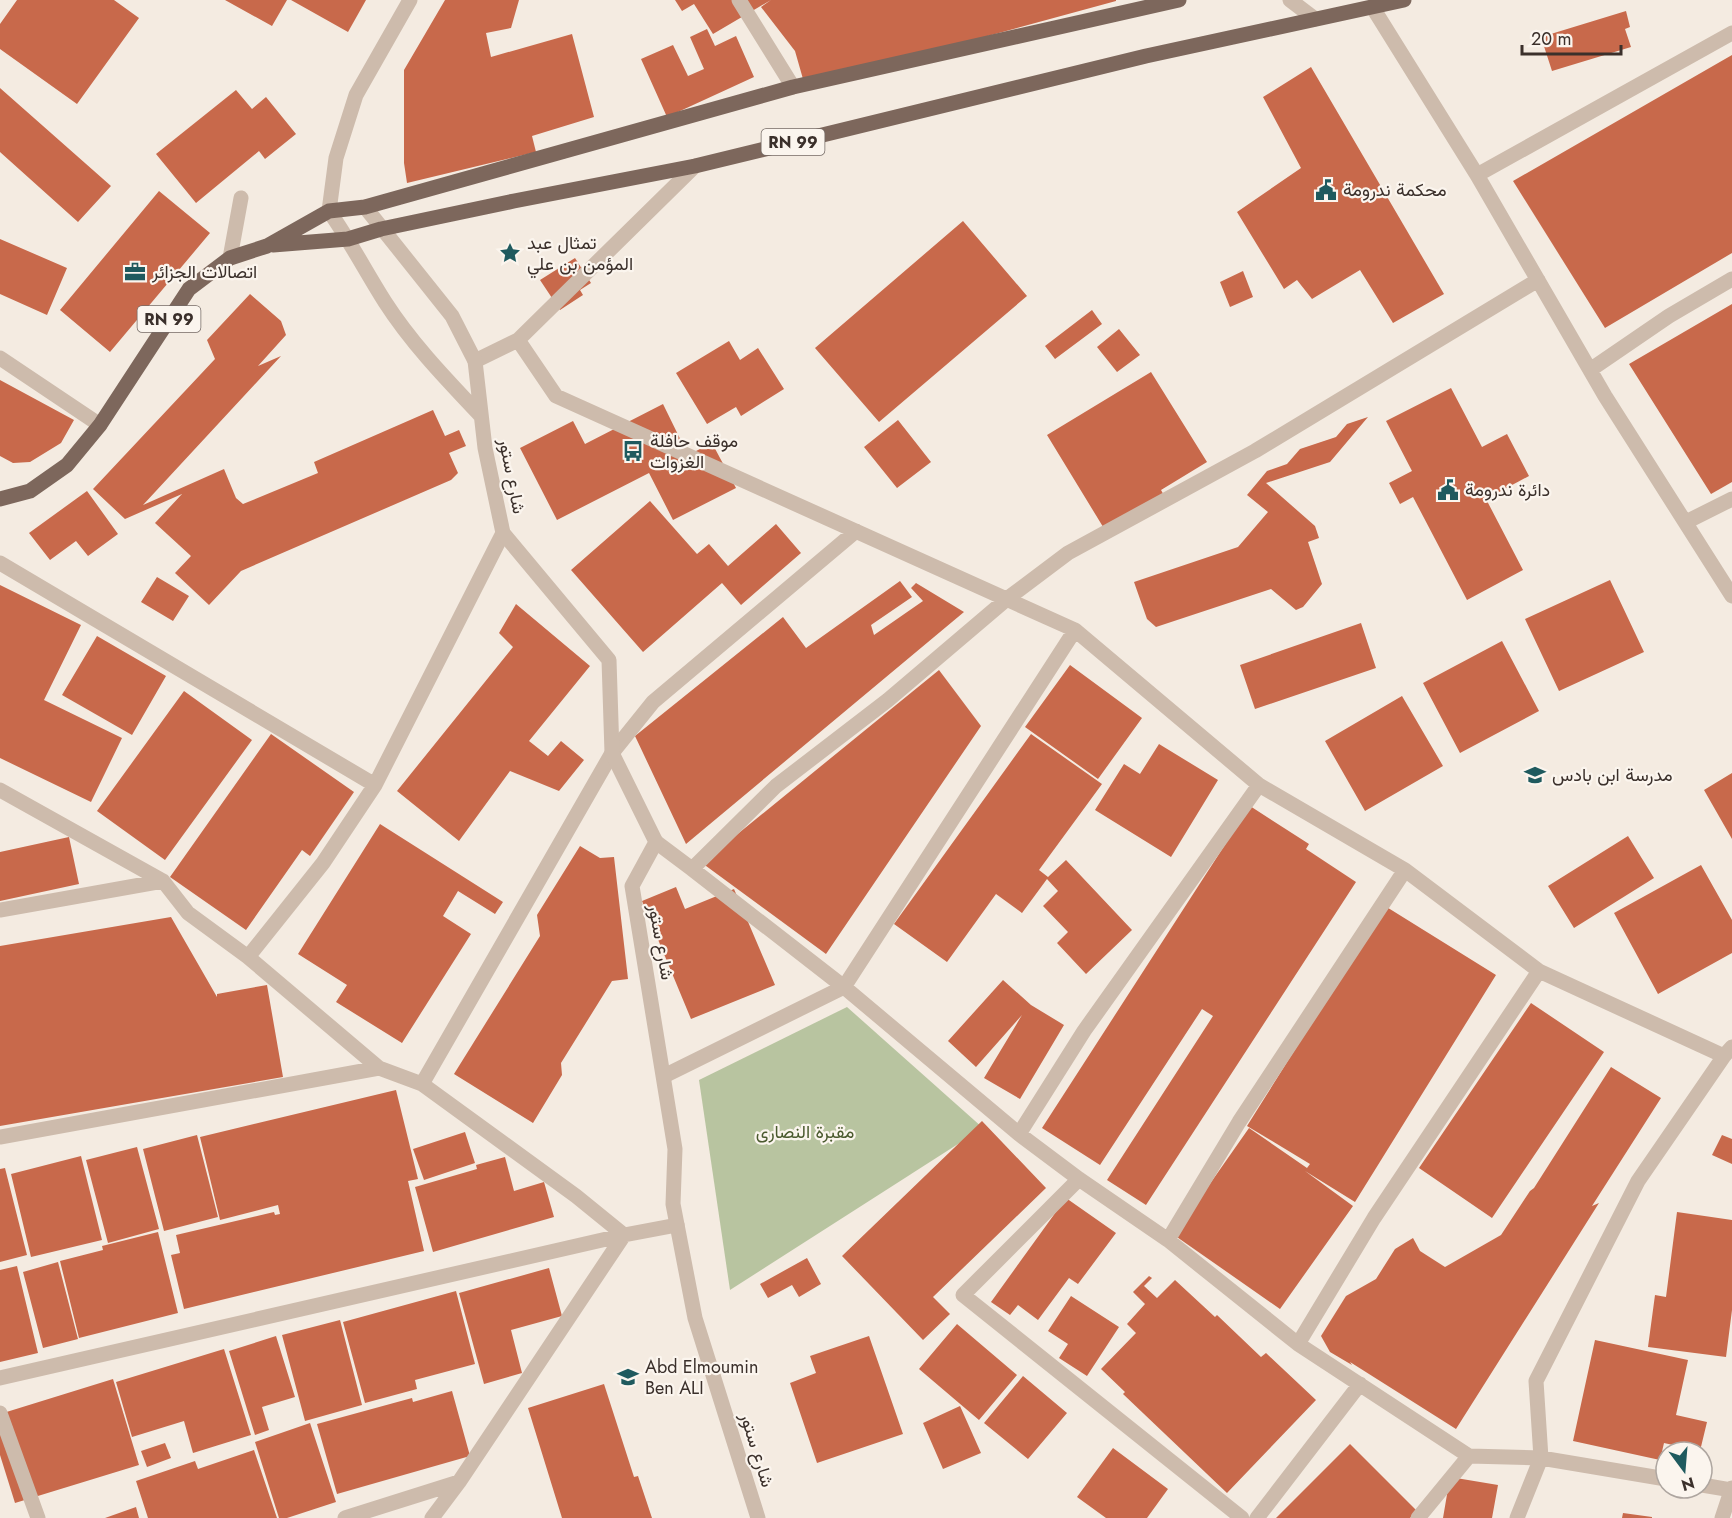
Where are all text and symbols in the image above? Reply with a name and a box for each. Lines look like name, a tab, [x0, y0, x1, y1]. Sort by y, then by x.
scale bar	[1522, 18, 1621, 56]
text: 20 m	[1531, 26, 1571, 52]
road number: RN 99	[762, 129, 824, 155]
place label: محكمة ندرومة	[1343, 177, 1447, 203]
public building icon: محكمة ندرومة	[1314, 178, 1338, 202]
place label: تمثال عبد المؤمن بن علي	[527, 230, 633, 279]
place icon: تمثال عبد المؤمن بن علي	[498, 241, 522, 265]
place label: اتصالات الجزائر	[151, 259, 257, 285]
office icon: اتصالات الجزائر	[123, 260, 147, 284]
road number: RN 99	[138, 306, 201, 332]
place label: موقف حافلة الغزوات	[650, 428, 738, 475]
street label: شارع ستور	[492, 435, 532, 516]
bus stop icon: موقف حافلة الغزوات	[621, 439, 645, 463]
place label: دائرة ندرومة	[1465, 477, 1550, 503]
public building icon: دائرة ندرومة	[1436, 478, 1460, 502]
place label: مدرسة ابن بادس	[1552, 762, 1673, 788]
school or university icon: مدرسة ابن بادس	[1523, 763, 1547, 787]
street label: شارع ستور	[641, 901, 680, 982]
park label: مقبرة النصارى	[756, 1119, 854, 1145]
place label: Abd Elmoumin Ben ALI	[645, 1354, 758, 1401]
school or university icon: Abd Elmoumin Ben ALI	[616, 1365, 640, 1389]
street label: شارع ستور	[733, 1409, 781, 1490]
north arrow	[1654, 1440, 1714, 1500]
text: N	[1679, 1471, 1697, 1497]

